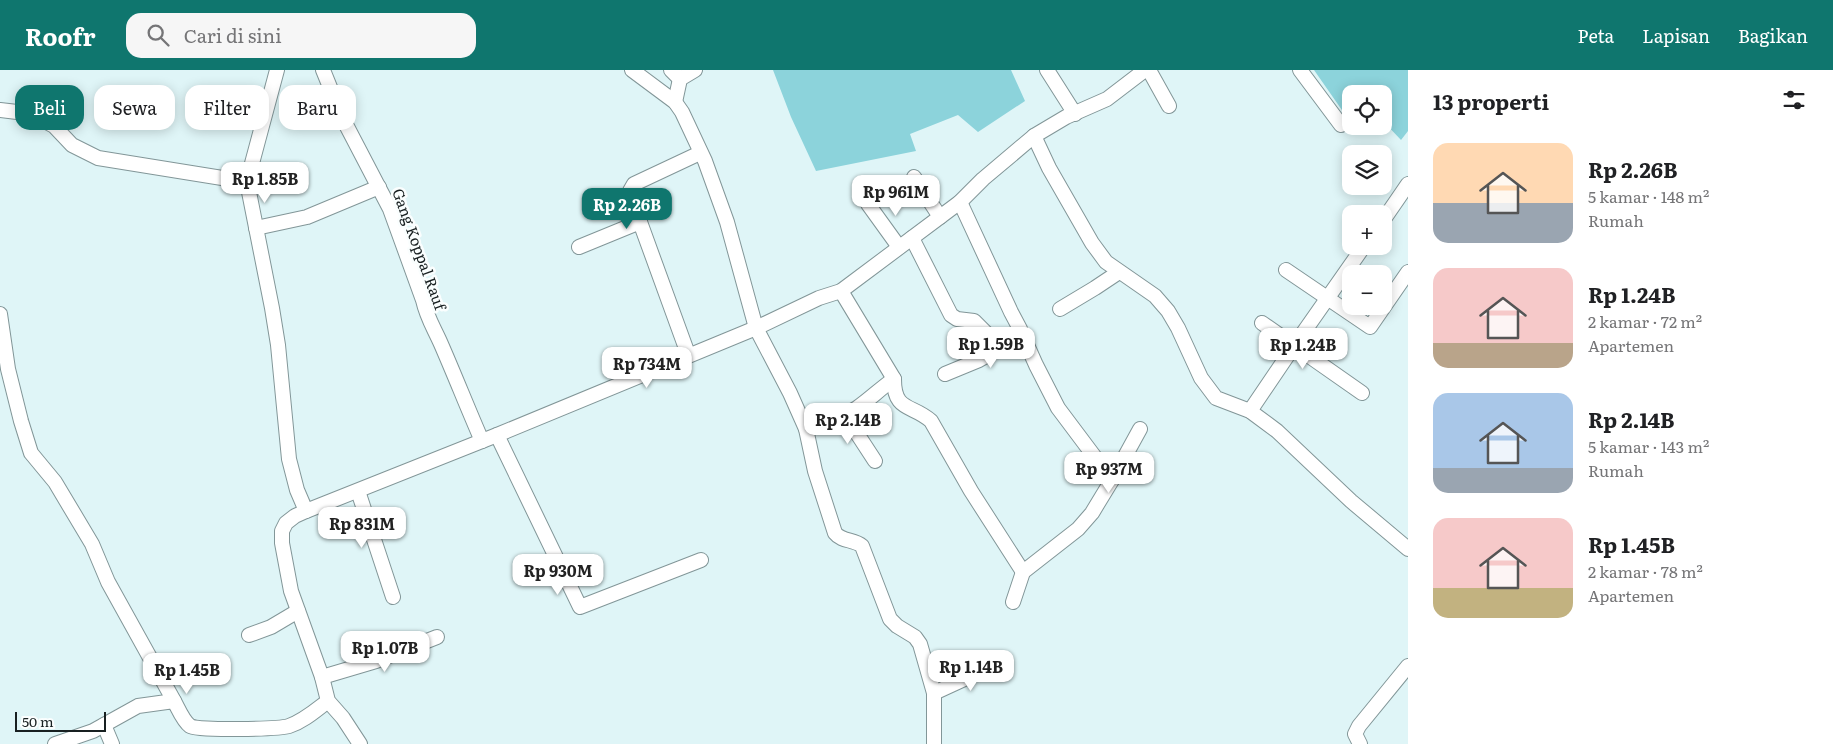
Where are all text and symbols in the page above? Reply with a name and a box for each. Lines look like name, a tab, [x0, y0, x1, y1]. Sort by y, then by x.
search box	[126, 13, 476, 58]
text: Roofr	[25, 18, 96, 53]
icon: search	[144, 21, 172, 49]
text: Cari di sini	[184, 21, 281, 49]
text: Peta	[1578, 22, 1614, 49]
text: Lapisan	[1642, 22, 1710, 49]
text: Bagikan	[1738, 22, 1808, 49]
chip: Beli	[15, 85, 84, 130]
chip: Sewa	[94, 85, 175, 130]
chip: Filter	[185, 85, 269, 130]
chip: Baru	[279, 85, 356, 130]
map controls	[1342, 85, 1392, 315]
button: locate	[1342, 85, 1392, 135]
text: 13 properti	[1433, 85, 1549, 116]
icon: filters	[1780, 86, 1808, 114]
button: layers	[1342, 145, 1392, 195]
text: Rp 2.26B	[1588, 153, 1678, 184]
pin: Rp 1.85B	[213, 162, 317, 204]
icon: home	[1473, 163, 1533, 223]
text: Rp 1.85B	[232, 166, 298, 190]
pin: Rp 961M	[850, 174, 942, 217]
text: Rp 961M	[863, 179, 929, 203]
text: 5 kamar · 148 m²	[1588, 184, 1709, 208]
street label: Gang Koppal Rauf	[387, 185, 453, 314]
pin: Rp 2.26B	[575, 188, 679, 230]
text: Rp 2.26B	[593, 192, 661, 216]
button: +	[1342, 205, 1392, 255]
text: Rumah	[1588, 208, 1644, 232]
button: −	[1342, 265, 1392, 315]
text: Rp 1.24B	[1588, 278, 1675, 309]
icon: home	[1473, 288, 1533, 348]
text: 2 kamar · 72 m²	[1588, 309, 1702, 333]
pin: Rp 1.59B	[939, 326, 1043, 369]
pin: Rp 1.24B	[1251, 328, 1355, 370]
text: Rp 1.59B	[958, 331, 1024, 355]
text: Rp 1.24B	[1270, 332, 1336, 356]
text: Apartemen	[1588, 333, 1674, 357]
pin: Rp 734M	[601, 346, 693, 389]
text: Rp 734M	[613, 351, 681, 375]
pin: Rp 2.14B	[796, 402, 900, 445]
text: Rp 2.14B	[1588, 403, 1675, 434]
text: Rp 2.14B	[815, 407, 881, 431]
icon: home	[1473, 413, 1533, 473]
text: 5 kamar · 143 m²	[1588, 434, 1709, 458]
pin: Rp 937M	[1063, 452, 1155, 494]
text: Rp 937M	[1075, 456, 1143, 480]
text: Rumah	[1588, 458, 1644, 482]
pin: Rp 831M	[316, 506, 408, 549]
text: Rp 831M	[329, 511, 395, 535]
text: Rp 1.45B	[1588, 528, 1675, 559]
icon: home	[1473, 538, 1533, 598]
pin: Rp 930M	[512, 554, 604, 596]
text: Rp 930M	[523, 558, 593, 582]
text: 2 kamar · 78 m²	[1588, 559, 1703, 583]
text: Apartemen	[1588, 583, 1674, 607]
pin: Rp 1.07B	[333, 630, 437, 673]
text: Rp 1.07B	[352, 635, 418, 659]
pin: Rp 1.14B	[919, 650, 1023, 692]
pin: Rp 1.45B	[135, 652, 239, 695]
text: Rp 1.14B	[939, 654, 1003, 678]
text: Rp 1.45B	[154, 657, 220, 681]
scale bar	[15, 709, 106, 732]
text: 50 m	[22, 711, 54, 731]

